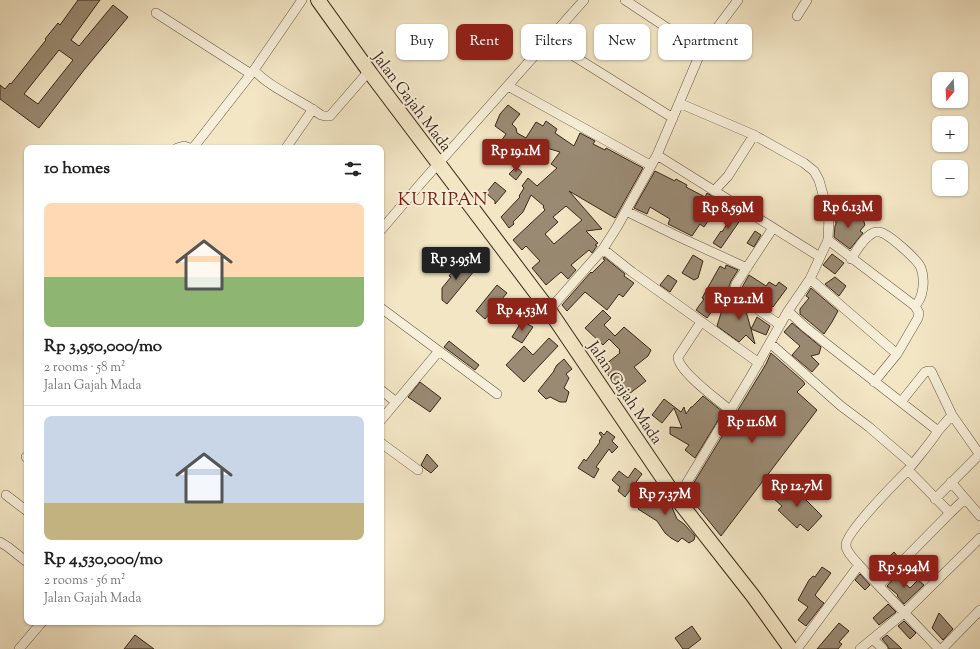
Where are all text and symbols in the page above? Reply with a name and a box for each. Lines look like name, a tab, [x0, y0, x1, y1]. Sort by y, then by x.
chip: Buy	[396, 24, 448, 60]
chip: Rent	[456, 24, 513, 60]
chip: Filters	[521, 24, 586, 60]
chip: New	[594, 24, 650, 60]
chip: Apartment	[658, 24, 752, 60]
street label: Jalan Gajah Mada	[365, 47, 457, 158]
north arrow	[932, 72, 968, 108]
map controls	[932, 72, 968, 196]
button: +	[932, 116, 968, 152]
pin: Rp 19.1M	[475, 139, 557, 173]
text: Rp 19.1M	[491, 143, 541, 161]
text: 10 homes	[44, 157, 110, 181]
icon: filters	[342, 158, 364, 180]
button: −	[932, 160, 968, 196]
district label: KURIPAN	[398, 188, 488, 214]
pin: Rp 6.13M	[807, 195, 889, 229]
pin: Rp 8.59M	[687, 196, 769, 230]
text: Rp 6.13M	[823, 199, 873, 217]
text: Rp 8.59M	[702, 200, 754, 218]
icon: home	[168, 229, 240, 301]
pin: Rp 3.95M	[415, 247, 497, 281]
text: Rp 3.95M	[431, 251, 481, 269]
pin: Rp 12.1M	[698, 287, 780, 321]
text: Rp 12.1M	[714, 291, 764, 309]
pin: Rp 4.53M	[481, 298, 563, 332]
text: Rp 4.53M	[497, 302, 547, 320]
text: Rp 3,950,000/mo	[44, 335, 162, 359]
street label: Jalan Gajah Mada	[580, 336, 667, 450]
text: 2 rooms · 58 m²	[44, 359, 125, 377]
text: Jalan Gajah Mada	[44, 377, 141, 395]
pin: Rp 11.6M	[711, 410, 793, 444]
text: Rp 11.6M	[727, 414, 777, 432]
icon: home	[168, 442, 240, 514]
pin: Rp 12.7M	[756, 474, 838, 508]
text: Rp 12.7M	[771, 478, 823, 496]
pin: Rp 7.37M	[624, 482, 706, 516]
text: Rp 7.37M	[639, 486, 691, 504]
text: Rp 4,530,000/mo	[44, 548, 163, 572]
pin: Rp 5.94M	[863, 555, 945, 589]
text: Rp 5.94M	[878, 559, 930, 577]
text: 2 rooms · 56 m²	[44, 572, 125, 590]
text: Jalan Gajah Mada	[44, 590, 141, 608]

